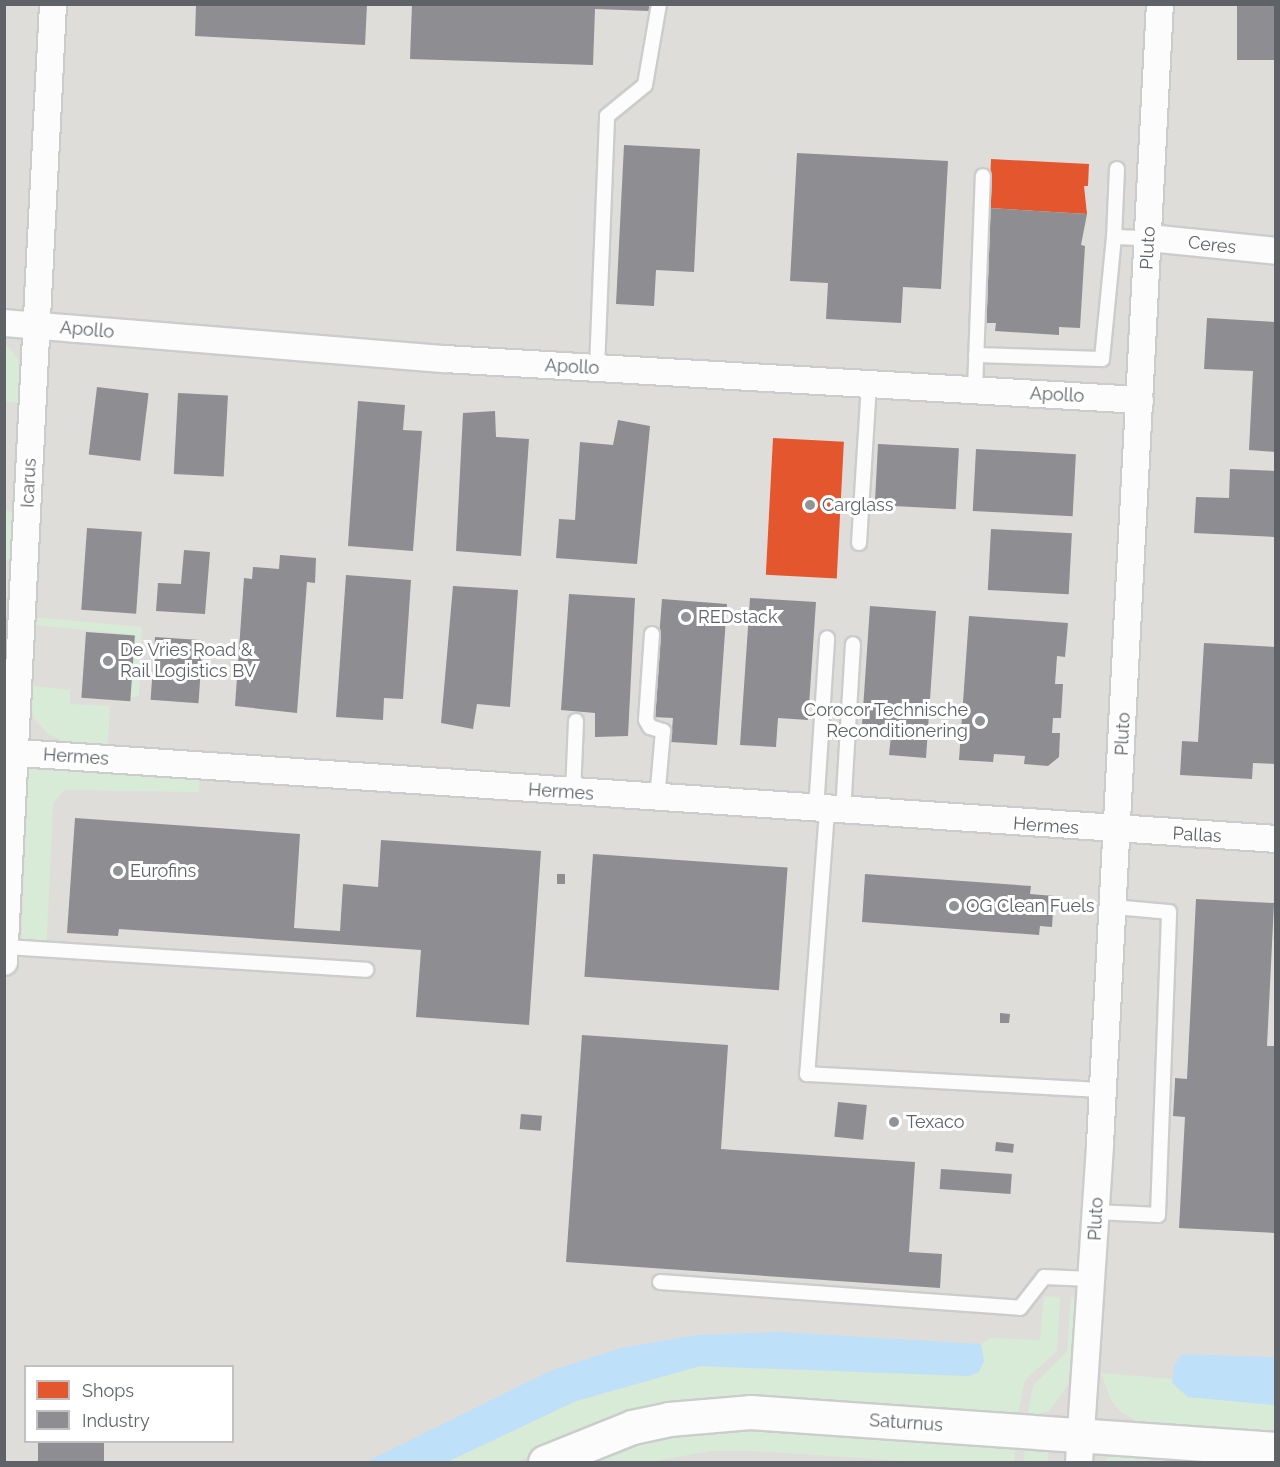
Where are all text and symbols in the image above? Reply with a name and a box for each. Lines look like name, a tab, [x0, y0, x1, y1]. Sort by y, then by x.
street label: Pluto	[1136, 226, 1160, 270]
street label: Ceres	[1187, 232, 1237, 258]
street label: Apollo	[59, 317, 115, 343]
street label: Apollo	[544, 355, 600, 379]
street label: Apollo	[1029, 383, 1085, 407]
street label: Icarus	[17, 458, 41, 508]
place label: Carglass	[822, 494, 893, 516]
marker: Carglass	[803, 498, 817, 512]
place label: REDstack	[698, 606, 777, 628]
marker: REDstack	[679, 610, 693, 624]
place label: De Vries Road & Rail Logistics BV	[120, 640, 257, 682]
marker: De Vries Road & Rail Logistics BV	[101, 654, 115, 668]
place label: Corocor Technische Reconditionering	[803, 700, 968, 742]
street label: Pluto	[1111, 712, 1135, 756]
marker: Corocor Technische Reconditionering	[973, 714, 987, 728]
street label: Hermes	[42, 744, 110, 770]
street label: Hermes	[527, 779, 595, 805]
street label: Hermes	[1012, 813, 1080, 839]
street label: Pallas	[1172, 823, 1222, 847]
place label: Eurofins	[130, 860, 196, 882]
marker: Eurofins	[111, 864, 125, 878]
place label: OG Clean Fuels	[966, 895, 1095, 917]
marker: OG Clean Fuels	[947, 899, 961, 913]
place label: Texaco	[906, 1111, 964, 1133]
marker: Texaco	[887, 1115, 901, 1129]
street label: Pluto	[1084, 1197, 1108, 1241]
legend	[24, 1365, 234, 1443]
text: Shops	[82, 1380, 134, 1401]
text: Industry	[82, 1410, 150, 1431]
street label: Saturnus	[869, 1410, 943, 1436]

